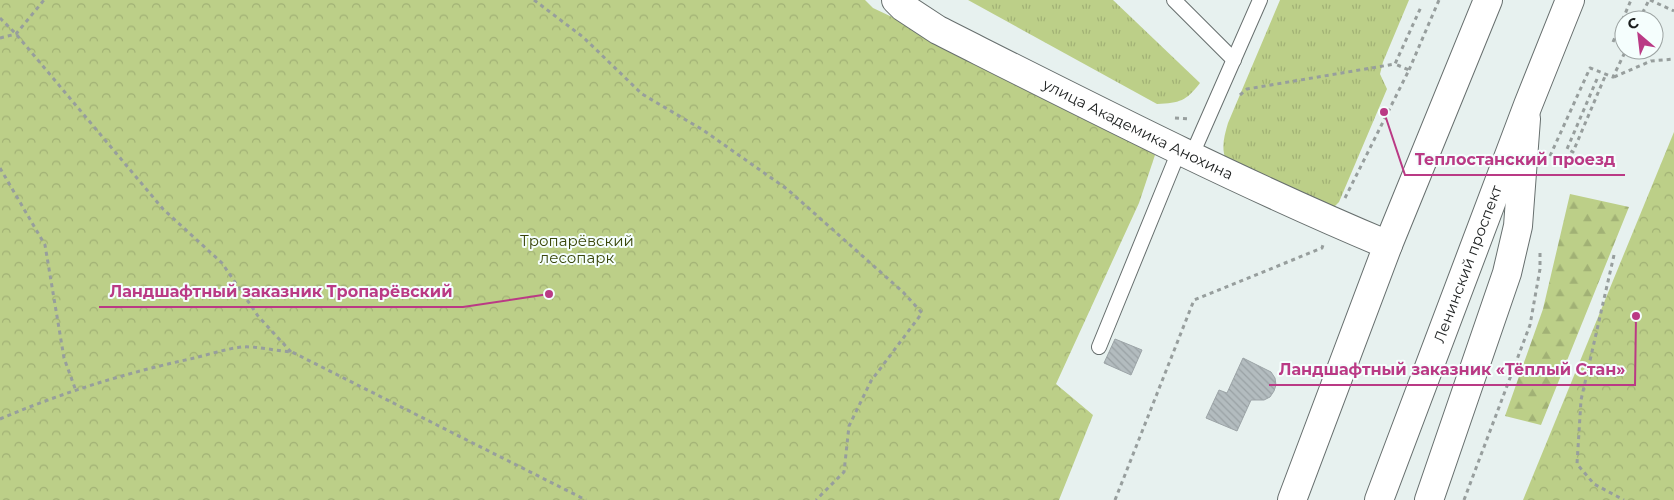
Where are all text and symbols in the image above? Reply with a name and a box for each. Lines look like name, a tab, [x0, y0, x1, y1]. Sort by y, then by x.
north arrow	[1614, 10, 1664, 60]
text: С	[1624, 13, 1642, 34]
street label: улица Академика Анохина	[1039, 74, 1236, 184]
callout: Теплостанский проезд	[1405, 144, 1625, 175]
text: Теплостанский проезд	[1415, 150, 1615, 169]
street label: Ленинский проспект	[1429, 182, 1506, 345]
park label: Тропарёвский лесопарк	[520, 231, 634, 267]
callout: Ландшафтный заказник Тропарёвский	[99, 276, 463, 307]
text: Ландшафтный заказник Тропарёвский	[109, 282, 453, 301]
callout: Ландшафтный заказник «Тёплый Стан»	[1269, 354, 1635, 385]
text: Ландшафтный заказник «Тёплый Стан»	[1279, 360, 1625, 379]

